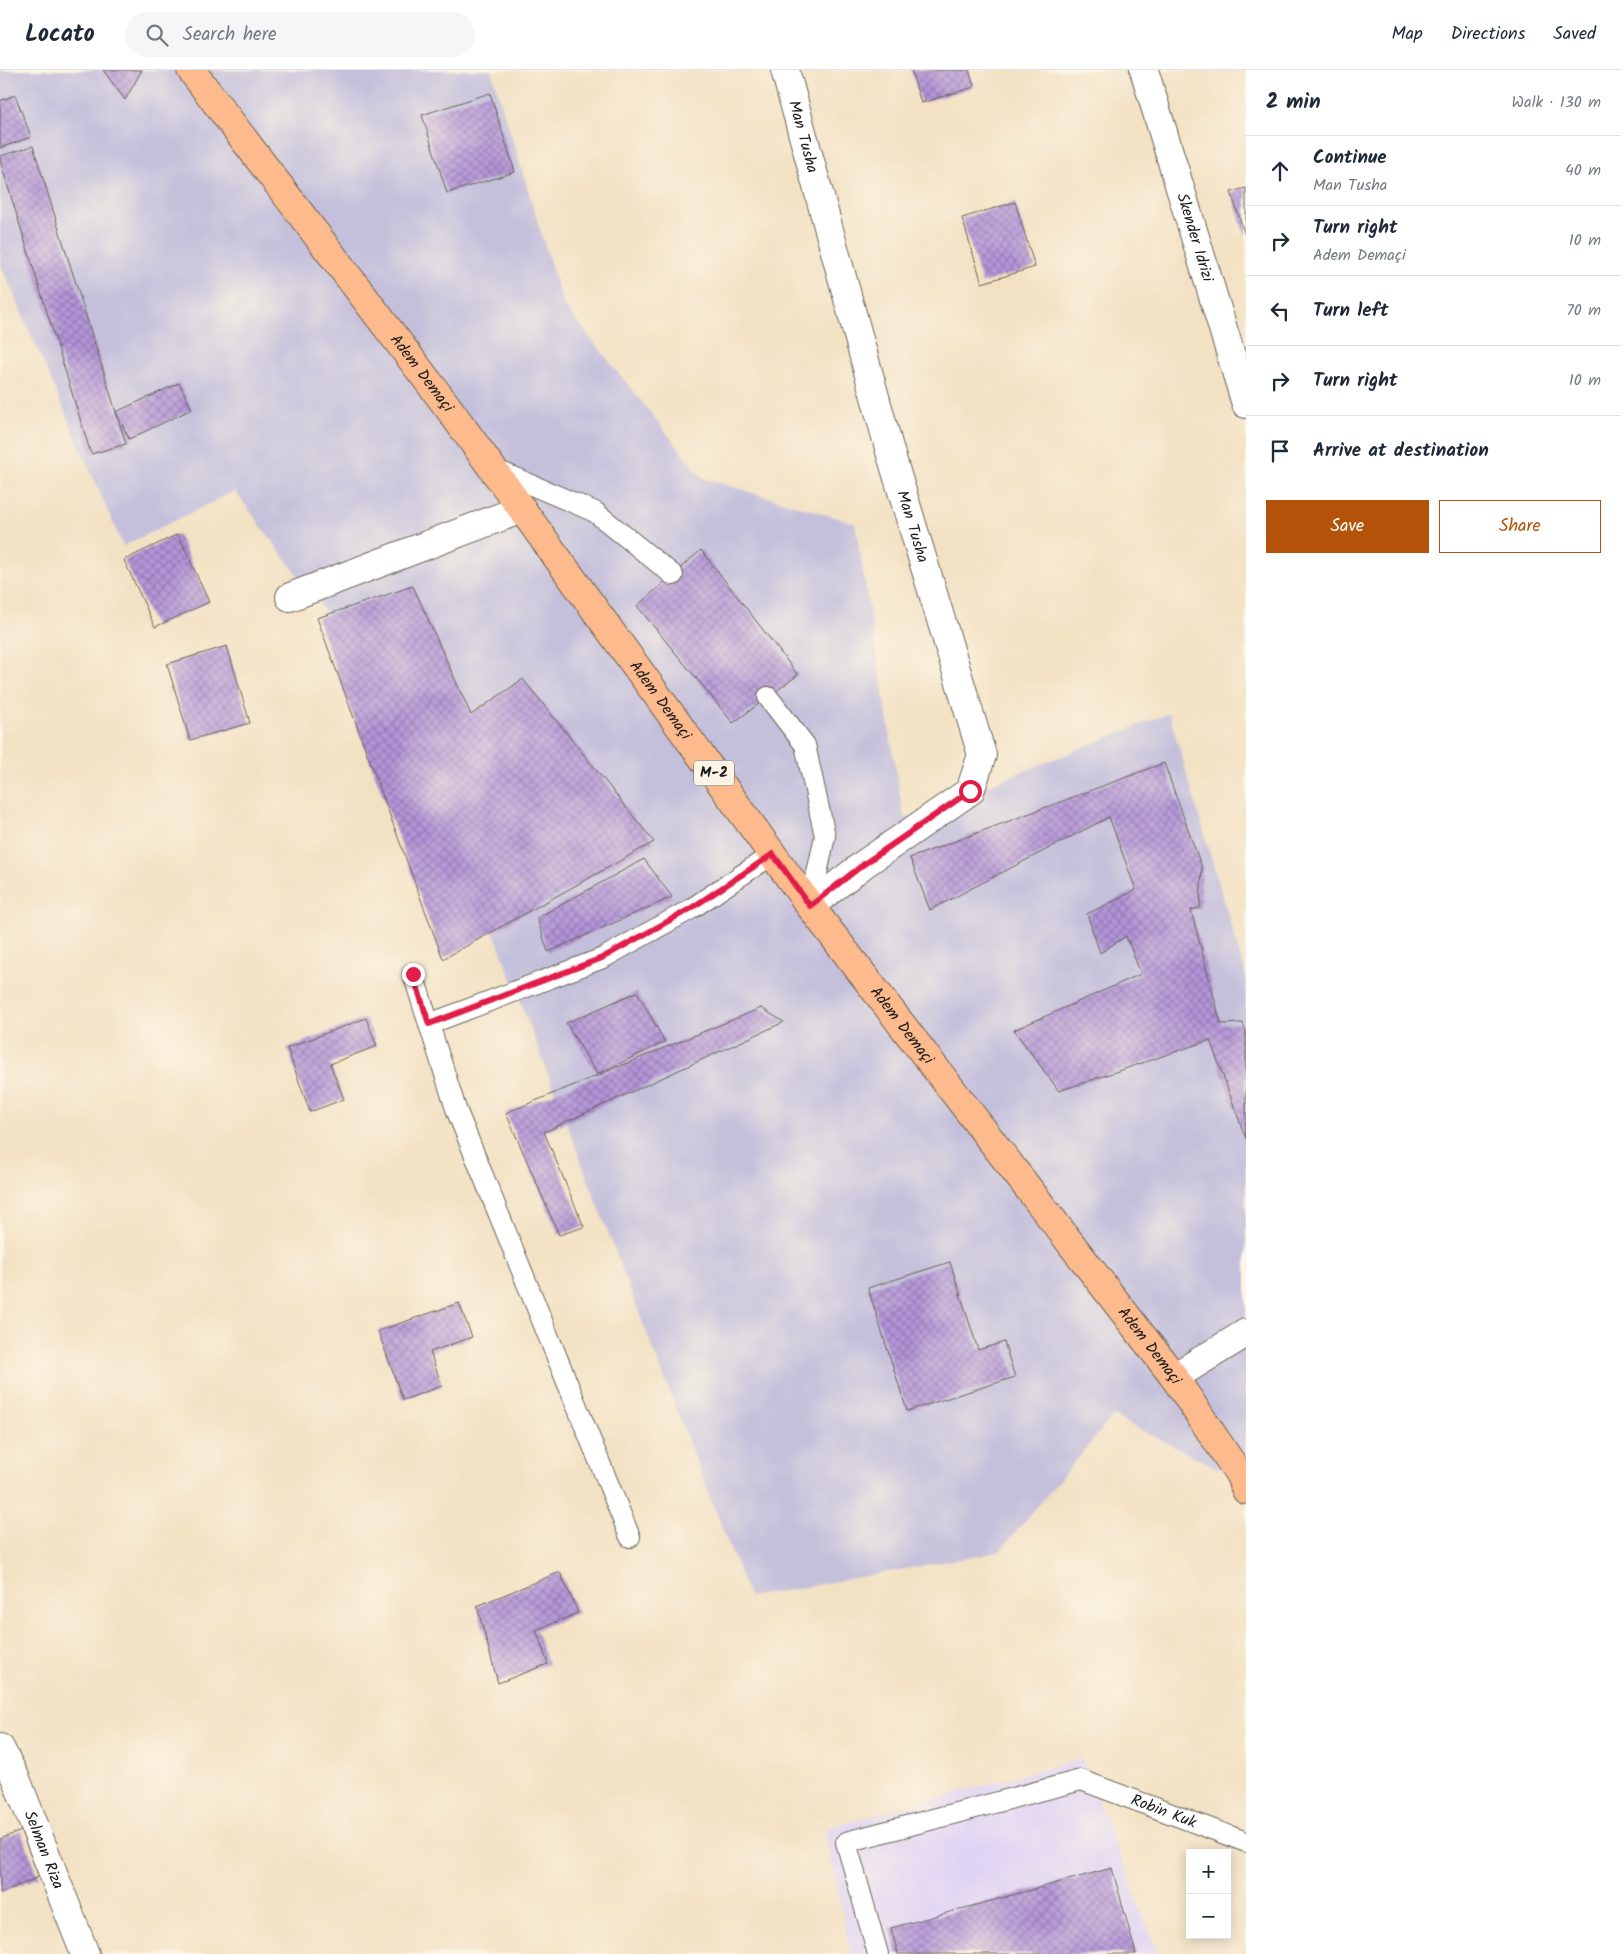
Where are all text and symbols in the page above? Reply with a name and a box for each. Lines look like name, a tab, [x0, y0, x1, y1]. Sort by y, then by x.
search box	[125, 12, 475, 57]
text: Locato	[25, 15, 95, 54]
text: Search here	[183, 20, 276, 50]
text: Map	[1391, 20, 1423, 49]
text: Directions	[1451, 20, 1525, 49]
text: Saved	[1553, 20, 1596, 49]
icon: search	[143, 21, 171, 49]
text: 2 min	[1266, 86, 1321, 119]
text: Walk · 130 m	[1512, 90, 1601, 115]
street label: Man Tusha	[781, 97, 825, 176]
text: Continue	[1313, 143, 1386, 173]
icon: ahead	[1266, 157, 1294, 185]
text: 40 m	[1565, 158, 1601, 183]
text: Man Tusha	[1313, 173, 1387, 198]
street label: Skender Idrizi	[1170, 190, 1221, 286]
text: Turn right	[1313, 213, 1398, 243]
icon: right	[1266, 227, 1294, 255]
text: 10 m	[1569, 228, 1601, 253]
text: Adem Demaçi	[1313, 243, 1406, 268]
text: Turn left	[1313, 296, 1388, 326]
icon: left	[1266, 297, 1294, 325]
text: 70 m	[1566, 298, 1601, 323]
street label: Adem Demaçi	[384, 329, 461, 418]
text: Turn right	[1313, 366, 1398, 396]
icon: right	[1266, 367, 1294, 395]
text: 10 m	[1569, 368, 1601, 393]
text: Arrive at destination	[1313, 436, 1489, 466]
icon: arrive	[1266, 437, 1294, 465]
street label: Man Tusha	[890, 487, 935, 566]
button: Save	[1266, 500, 1429, 553]
button: Share	[1439, 500, 1601, 553]
street label: Adem Demaçi	[623, 655, 699, 746]
road number: M-2	[694, 760, 734, 786]
route start	[959, 780, 982, 803]
route end	[402, 963, 425, 986]
street label: Adem Demaçi	[864, 981, 941, 1071]
street label: Adem Demaçi	[1112, 1301, 1189, 1391]
street label: Robin Kuk	[1127, 1787, 1201, 1835]
street label: Selman Riza	[17, 1807, 71, 1893]
map controls	[1186, 1849, 1231, 1939]
button: +	[1186, 1849, 1231, 1894]
button: −	[1186, 1894, 1231, 1939]

